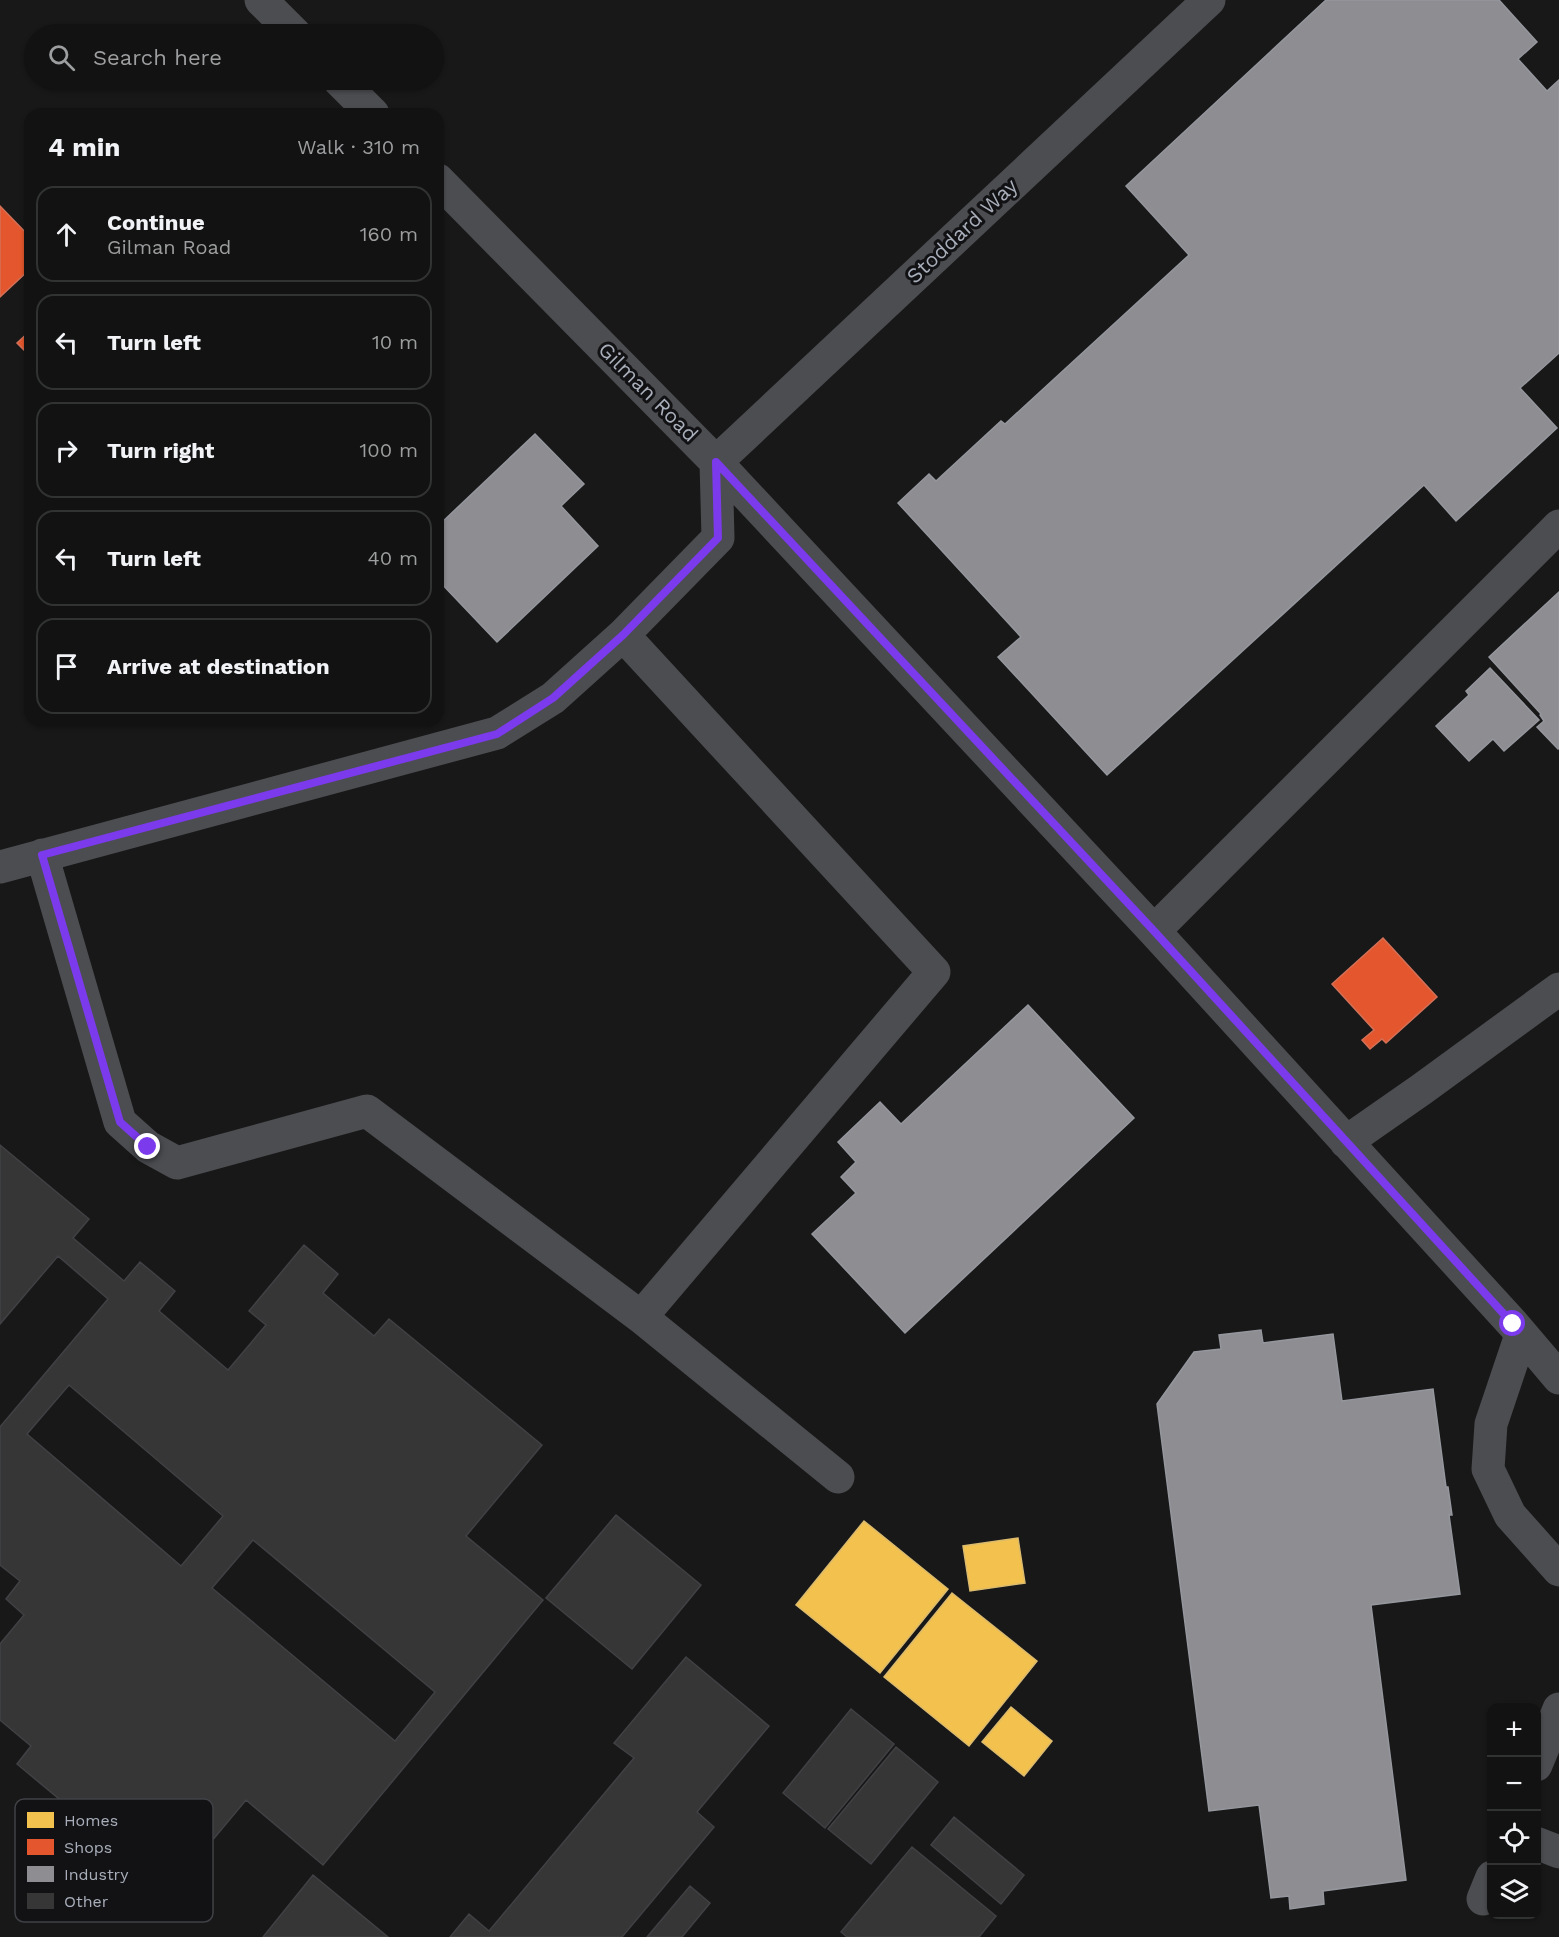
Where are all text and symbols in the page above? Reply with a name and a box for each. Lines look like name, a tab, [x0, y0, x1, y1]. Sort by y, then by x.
search box	[24, 24, 444, 90]
icon: search	[45, 41, 78, 74]
text: Search here	[93, 45, 222, 70]
text: 4 min	[48, 132, 120, 162]
text: Walk · 310 m	[297, 135, 420, 159]
street label: Stoddard Way	[901, 173, 1022, 288]
text: Continue	[107, 210, 205, 235]
icon: ahead	[50, 218, 83, 251]
text: 160 m	[360, 222, 418, 246]
text: Gilman Road	[107, 235, 231, 259]
icon: left	[50, 326, 83, 359]
text: Turn left	[107, 330, 201, 355]
text: 10 m	[372, 330, 418, 354]
street label: Gilman Road	[593, 337, 703, 447]
icon: right	[50, 434, 83, 467]
text: Turn right	[107, 438, 214, 463]
text: 100 m	[359, 438, 418, 462]
icon: left	[50, 542, 83, 575]
text: Turn left	[107, 546, 201, 571]
text: 40 m	[367, 546, 418, 570]
icon: arrive	[50, 650, 83, 683]
text: Arrive at destination	[107, 654, 330, 679]
route end	[134, 1133, 160, 1159]
route start	[1499, 1310, 1525, 1336]
map controls	[1487, 1703, 1541, 1919]
button: +	[1487, 1703, 1541, 1757]
button: −	[1487, 1757, 1541, 1811]
legend	[15, 1799, 213, 1922]
text: Homes	[64, 1811, 118, 1830]
button: locate	[1487, 1811, 1541, 1865]
text: Shops	[64, 1838, 112, 1857]
text: Industry	[64, 1865, 129, 1884]
button: layers	[1487, 1865, 1541, 1919]
text: Other	[64, 1892, 109, 1911]

